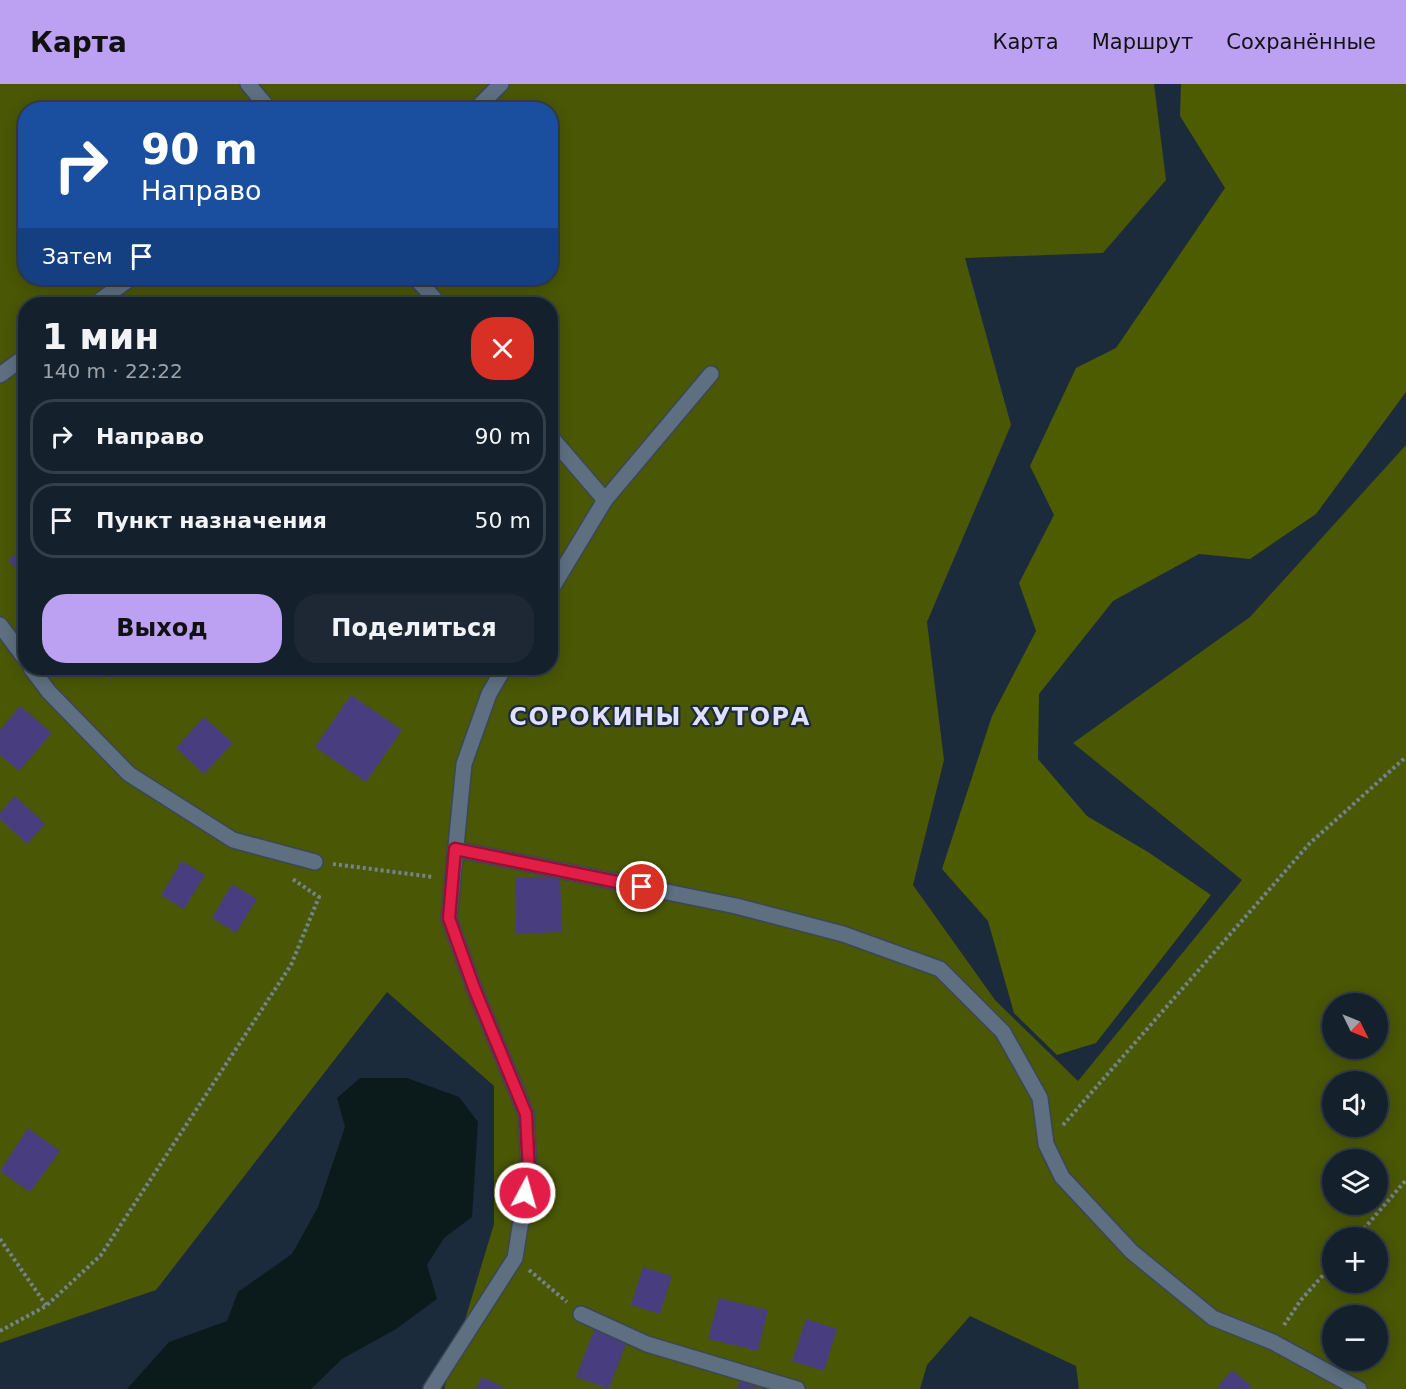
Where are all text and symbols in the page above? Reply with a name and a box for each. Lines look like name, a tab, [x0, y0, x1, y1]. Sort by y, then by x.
text: Карта	[30, 26, 127, 59]
text: Карта	[993, 30, 1059, 54]
text: Маршрут	[1092, 30, 1193, 54]
text: Сохранённые	[1226, 30, 1376, 54]
text: 90 m	[141, 125, 258, 174]
icon: right	[42, 126, 120, 204]
text: Направо	[141, 175, 262, 206]
icon: arrive	[125, 240, 158, 273]
text: Затем	[42, 244, 113, 269]
text: 1 мин	[42, 316, 159, 357]
button: close	[471, 317, 534, 380]
text: 140 m · 22:22	[42, 359, 183, 383]
icon: right	[45, 420, 78, 453]
text: Направо	[96, 424, 204, 449]
text: 90 m	[475, 424, 531, 449]
icon: arrive	[45, 504, 78, 537]
text: Пункт назначения	[96, 508, 327, 533]
text: 50 m	[475, 508, 531, 533]
button: Выход	[42, 594, 282, 663]
button: Поделиться	[294, 594, 534, 663]
district label: СОРОКИНЫ ХУТОРА	[509, 703, 811, 731]
pin	[616, 861, 667, 912]
icon: arrive	[625, 870, 658, 903]
north arrow	[1322, 993, 1388, 1059]
map controls	[1322, 993, 1388, 1371]
button: sound	[1322, 1071, 1388, 1137]
button: layers	[1322, 1149, 1388, 1215]
position arrow	[493, 1161, 557, 1225]
button: +	[1322, 1227, 1388, 1293]
button: −	[1322, 1305, 1388, 1371]

